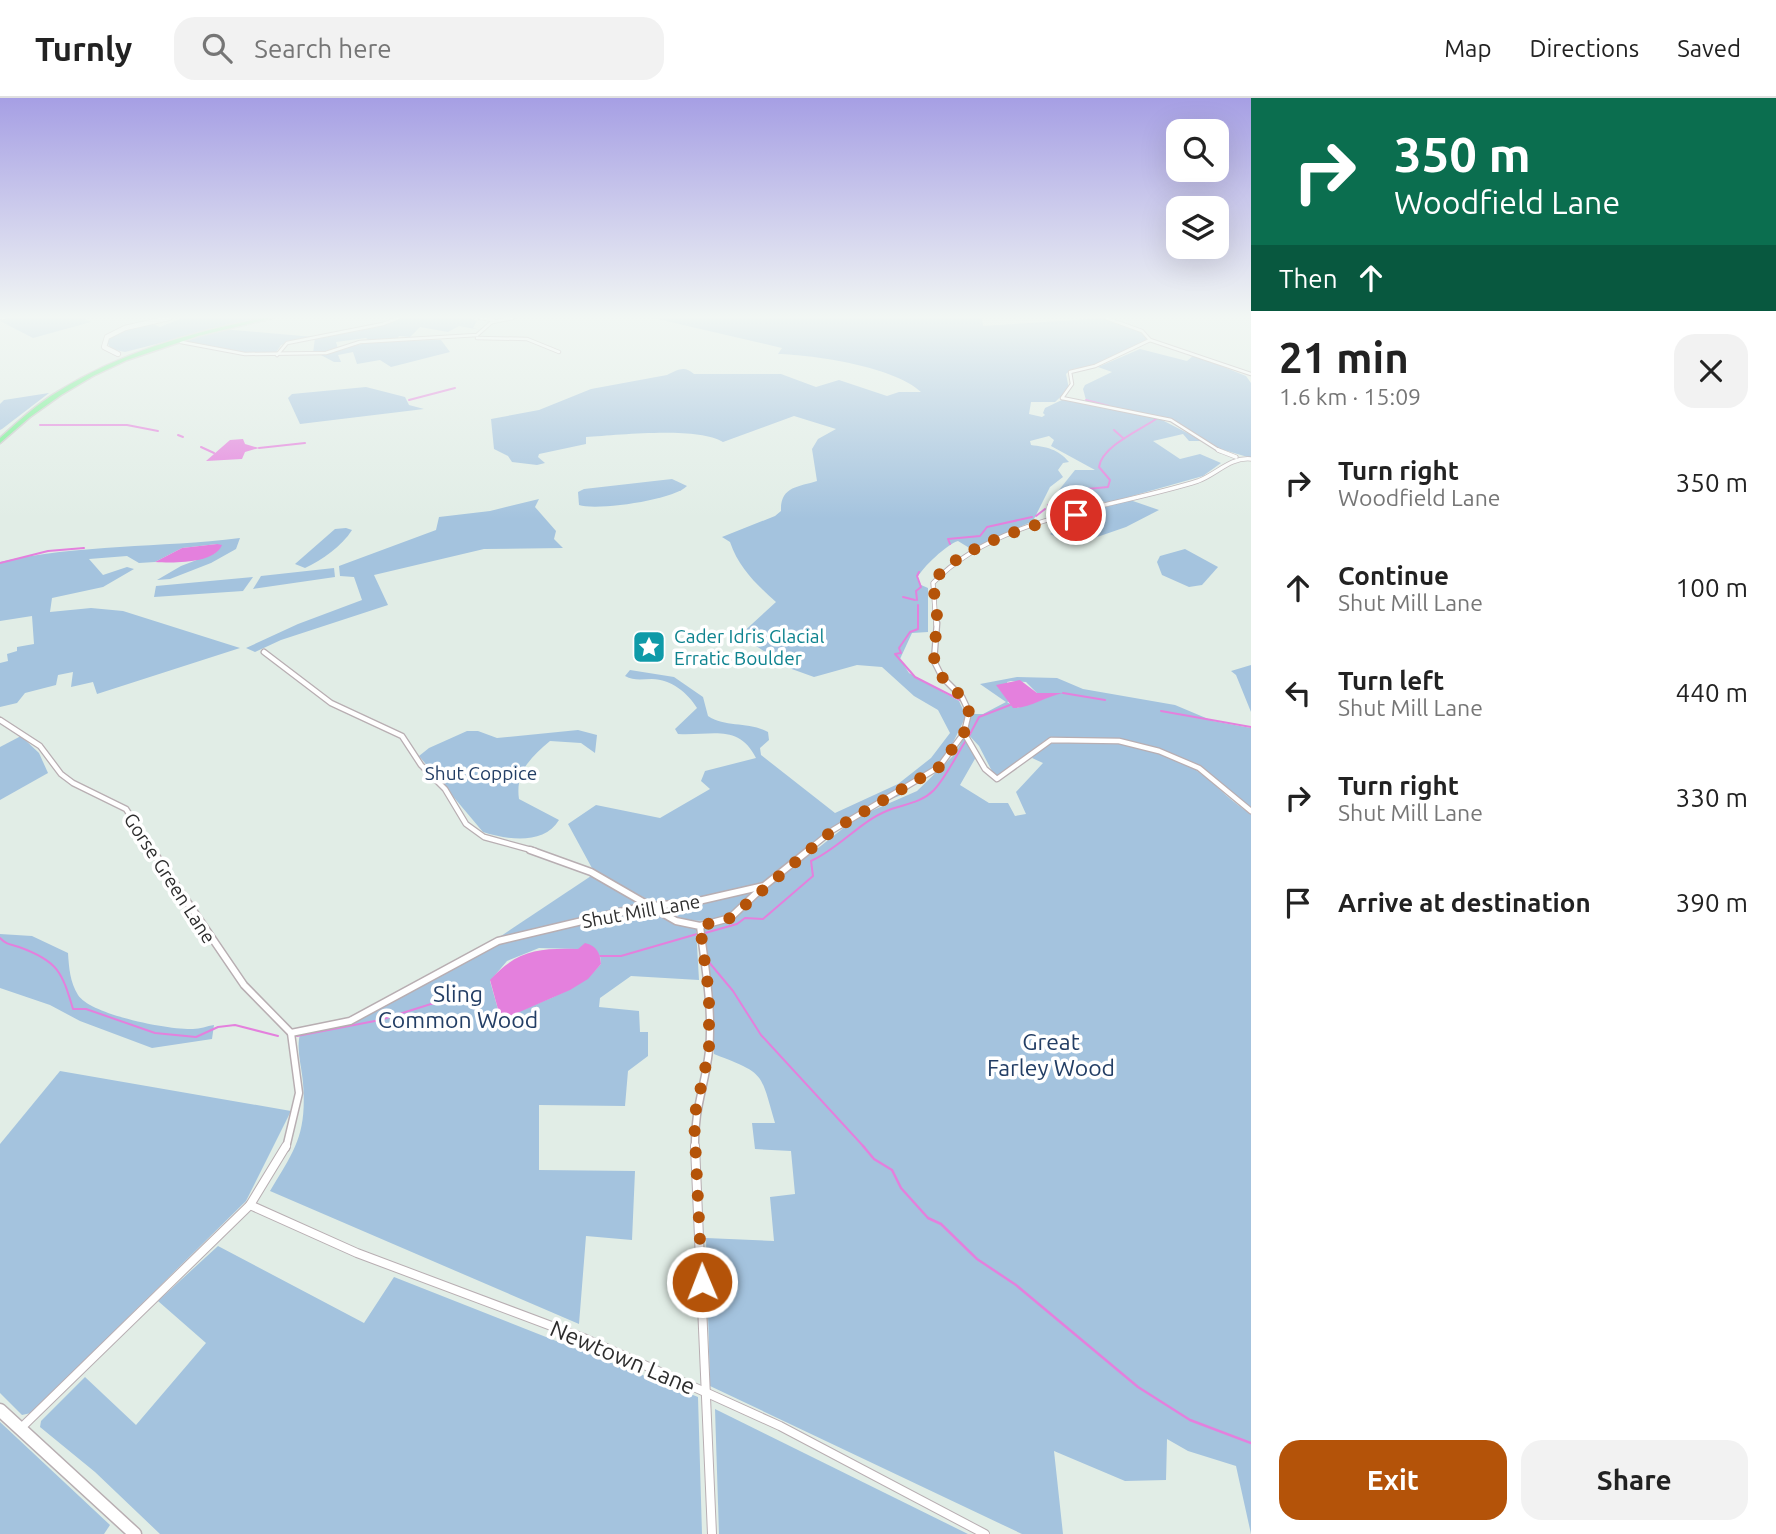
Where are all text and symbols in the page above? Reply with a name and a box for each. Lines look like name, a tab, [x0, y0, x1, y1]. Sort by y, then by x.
search box	[174, 17, 664, 80]
icon: search	[198, 29, 236, 67]
text: Turnly	[35, 30, 132, 67]
text: Search here	[254, 34, 392, 63]
text: Map	[1444, 35, 1491, 62]
text: Directions	[1529, 35, 1639, 62]
text: Saved	[1677, 35, 1741, 62]
map controls	[1166, 119, 1229, 259]
button: search	[1166, 119, 1229, 182]
icon: right	[1279, 126, 1370, 217]
text: 350 m	[1394, 126, 1531, 181]
text: Woodfield Lane	[1394, 184, 1620, 220]
button: layers	[1166, 196, 1229, 259]
icon: ahead	[1352, 259, 1390, 297]
text: Then	[1279, 264, 1338, 293]
text: 21 min	[1279, 334, 1409, 381]
button: close	[1674, 334, 1748, 408]
text: 1.6 km · 15:09	[1279, 384, 1421, 409]
text: Turn right	[1338, 456, 1459, 485]
icon: right	[1279, 464, 1317, 502]
text: 350 m	[1676, 468, 1748, 497]
pin	[1046, 485, 1106, 545]
text: Woodfield Lane	[1338, 485, 1500, 510]
icon: arrive	[1057, 496, 1095, 534]
text: Continue	[1338, 561, 1449, 590]
icon: ahead	[1279, 569, 1317, 607]
text: 100 m	[1676, 573, 1748, 602]
text: Shut Mill Lane	[1338, 590, 1483, 615]
place label: Cader Idris Glacial Erratic Boulder	[674, 625, 825, 669]
place icon: Cader Idris Glacial Erratic Boulder	[630, 628, 668, 666]
text: Turn left	[1338, 666, 1444, 695]
icon: left	[1279, 674, 1317, 712]
text: 440 m	[1676, 678, 1748, 707]
text: Shut Mill Lane	[1338, 695, 1483, 720]
park label: Shut Coppice	[425, 762, 537, 784]
text: Turn right	[1338, 771, 1459, 800]
icon: right	[1279, 779, 1317, 817]
text: 330 m	[1676, 783, 1748, 812]
text: Shut Mill Lane	[1338, 800, 1483, 825]
street label: Gorse Green Lane	[120, 809, 220, 947]
icon: arrive	[1279, 884, 1317, 922]
text: Arrive at destination	[1338, 888, 1591, 917]
text: 390 m	[1676, 888, 1748, 917]
street label: Shut Mill Lane	[580, 890, 702, 932]
park label: Sling Common Wood	[378, 981, 538, 1032]
park label: Great Farley Wood	[987, 1029, 1115, 1080]
position arrow	[665, 1245, 739, 1319]
street label: Newtown Lane	[547, 1315, 699, 1399]
button: Exit	[1279, 1440, 1507, 1520]
button: Share	[1521, 1440, 1748, 1520]

